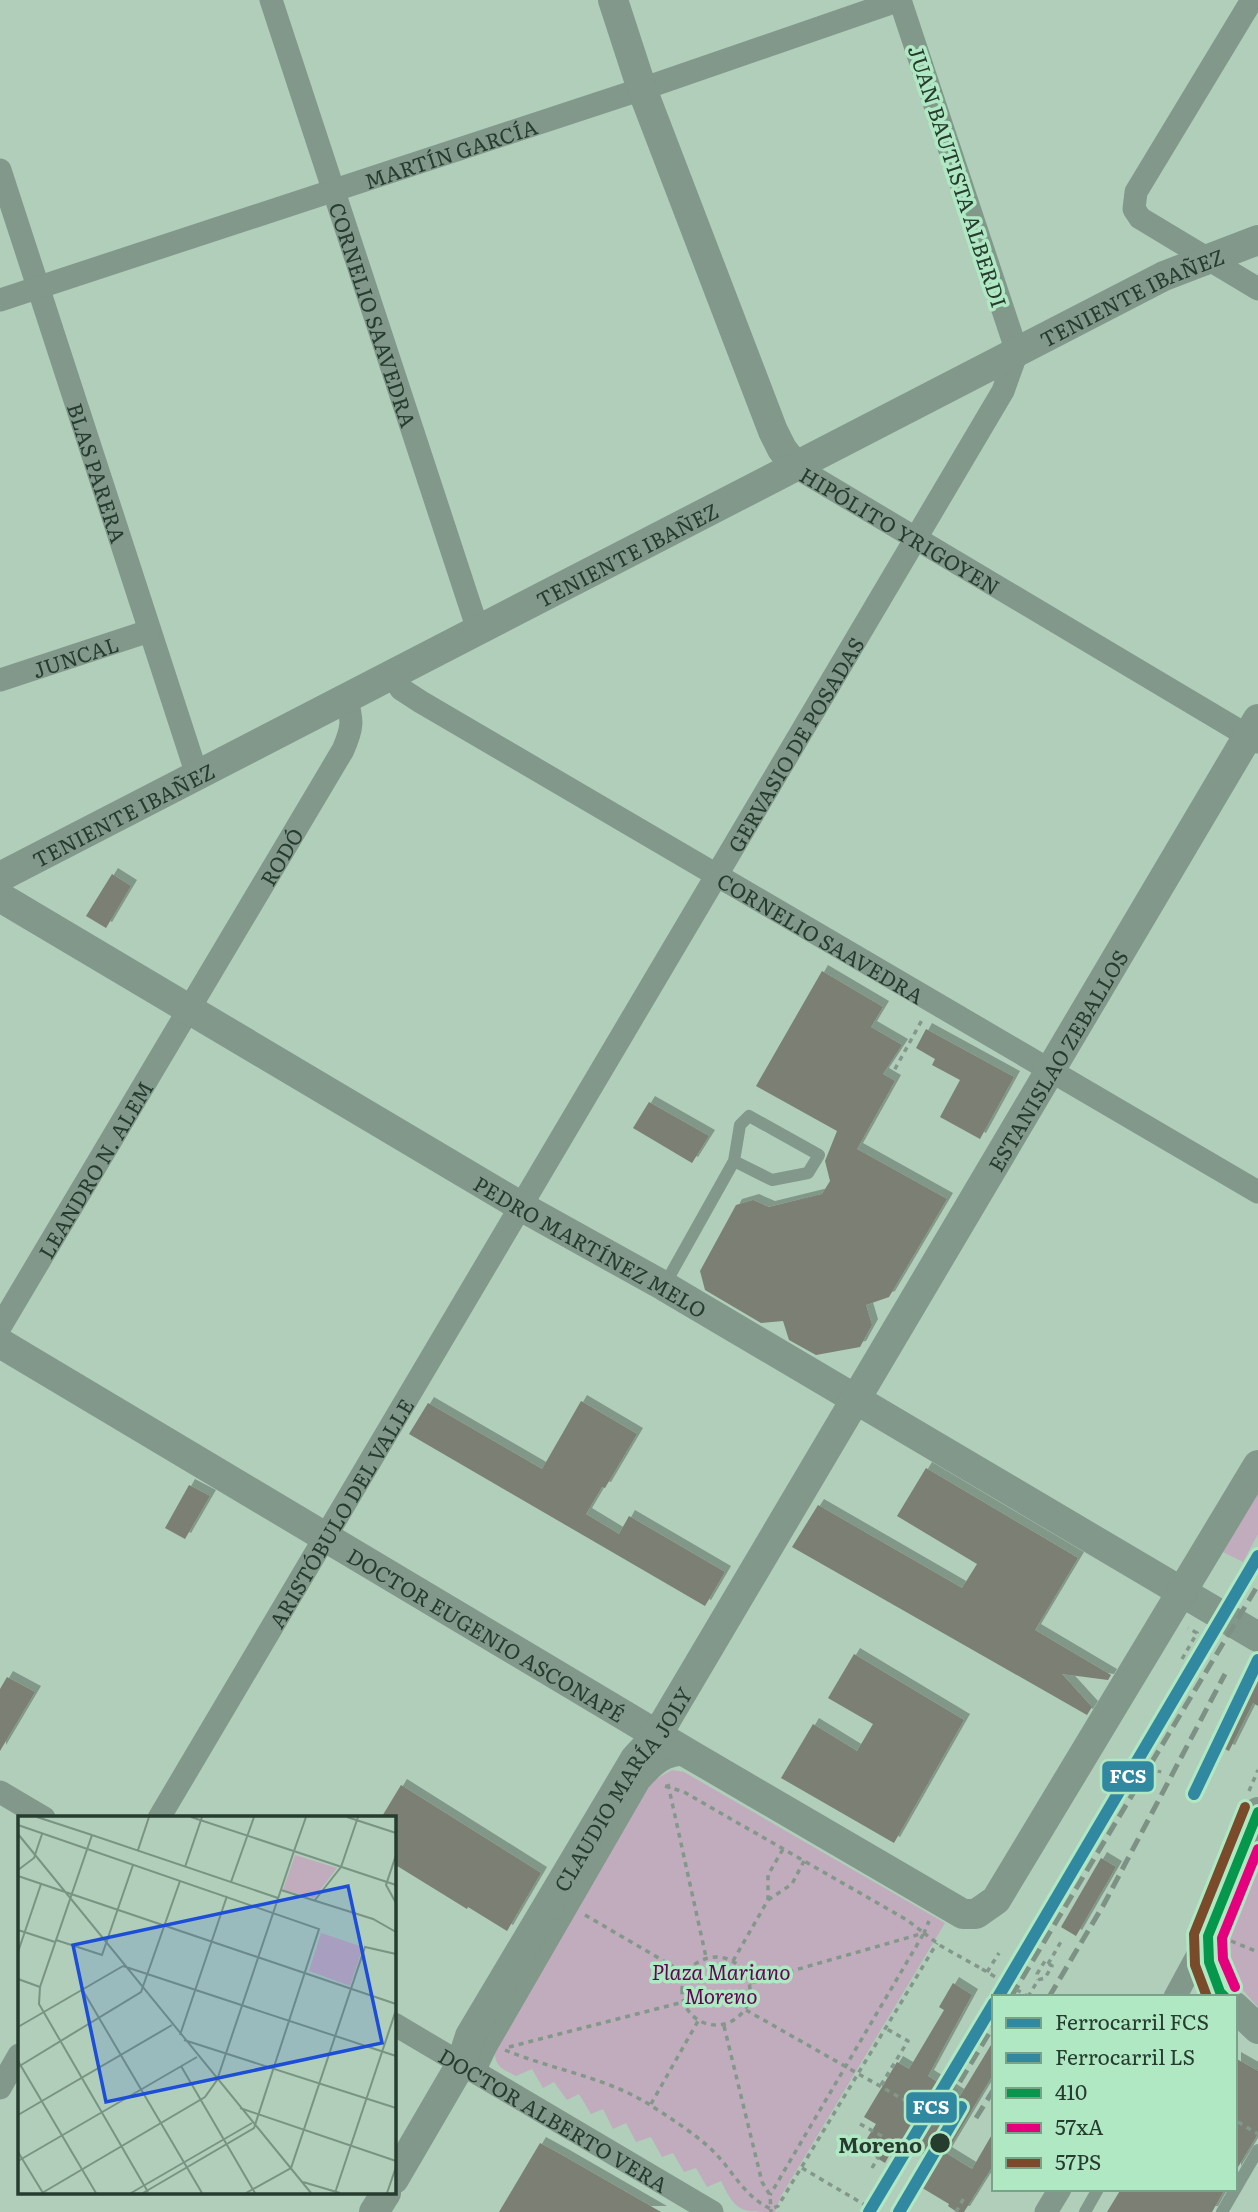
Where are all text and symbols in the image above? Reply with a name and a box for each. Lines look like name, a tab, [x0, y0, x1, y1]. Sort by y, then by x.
street label: JUAN BAUTISTA ALBERDI	[902, 41, 1016, 311]
street label: MARTÍN GARCÍA	[360, 109, 541, 195]
street label: CORNELIO SAAVEDRA	[323, 198, 426, 432]
street label: TENIENTE IBAÑEZ	[1034, 239, 1228, 353]
street label: BLAS PARERA	[61, 398, 136, 547]
street label: HIPÓLITO YRIGOYEN	[795, 458, 1007, 601]
street label: TENIENTE IBAÑEZ	[530, 494, 723, 614]
street label: JUNCAL	[28, 627, 122, 684]
street label: GERVASIO DE POSADAS	[719, 630, 870, 857]
street label: TENIENTE IBAÑEZ	[26, 754, 219, 874]
street label: RODÓ	[251, 821, 309, 891]
street label: CORNELIO SAAVEDRA	[712, 864, 931, 1010]
street label: ESTANISLAO ZEBALLOS	[979, 943, 1134, 1176]
street label: LEANDRO N. ALEM	[29, 1074, 159, 1264]
street label: PEDRO MARTÍNEZ MELO	[469, 1167, 713, 1324]
street label: ARISTÓBULO DEL VALLE	[260, 1392, 420, 1633]
street label: DOCTOR EUGENIO ASCONAPÉ	[342, 1538, 632, 1728]
street label: CLAUDIO MARÍA JOLY	[544, 1680, 698, 1897]
line badge: FCS	[1101, 1760, 1155, 1793]
text: FCS	[1110, 1761, 1146, 1789]
inset map	[18, 1816, 396, 2194]
park label: Plaza Mariano Moreno	[651, 1955, 791, 2010]
legend	[992, 1995, 1237, 2191]
text: Ferrocarril FCS	[1055, 2005, 1209, 2036]
street label: DOCTOR ALBERTO VERA	[434, 2039, 675, 2199]
text: Ferrocarril LS	[1055, 2040, 1195, 2071]
text: 410	[1055, 2075, 1087, 2106]
line badge: FCS	[905, 2091, 958, 2124]
text: FCS	[913, 2092, 949, 2120]
text: 57xA	[1055, 2110, 1104, 2141]
place label: Moreno	[838, 2128, 922, 2159]
marker: Moreno	[928, 2131, 952, 2155]
text: 57PS	[1055, 2145, 1101, 2176]

